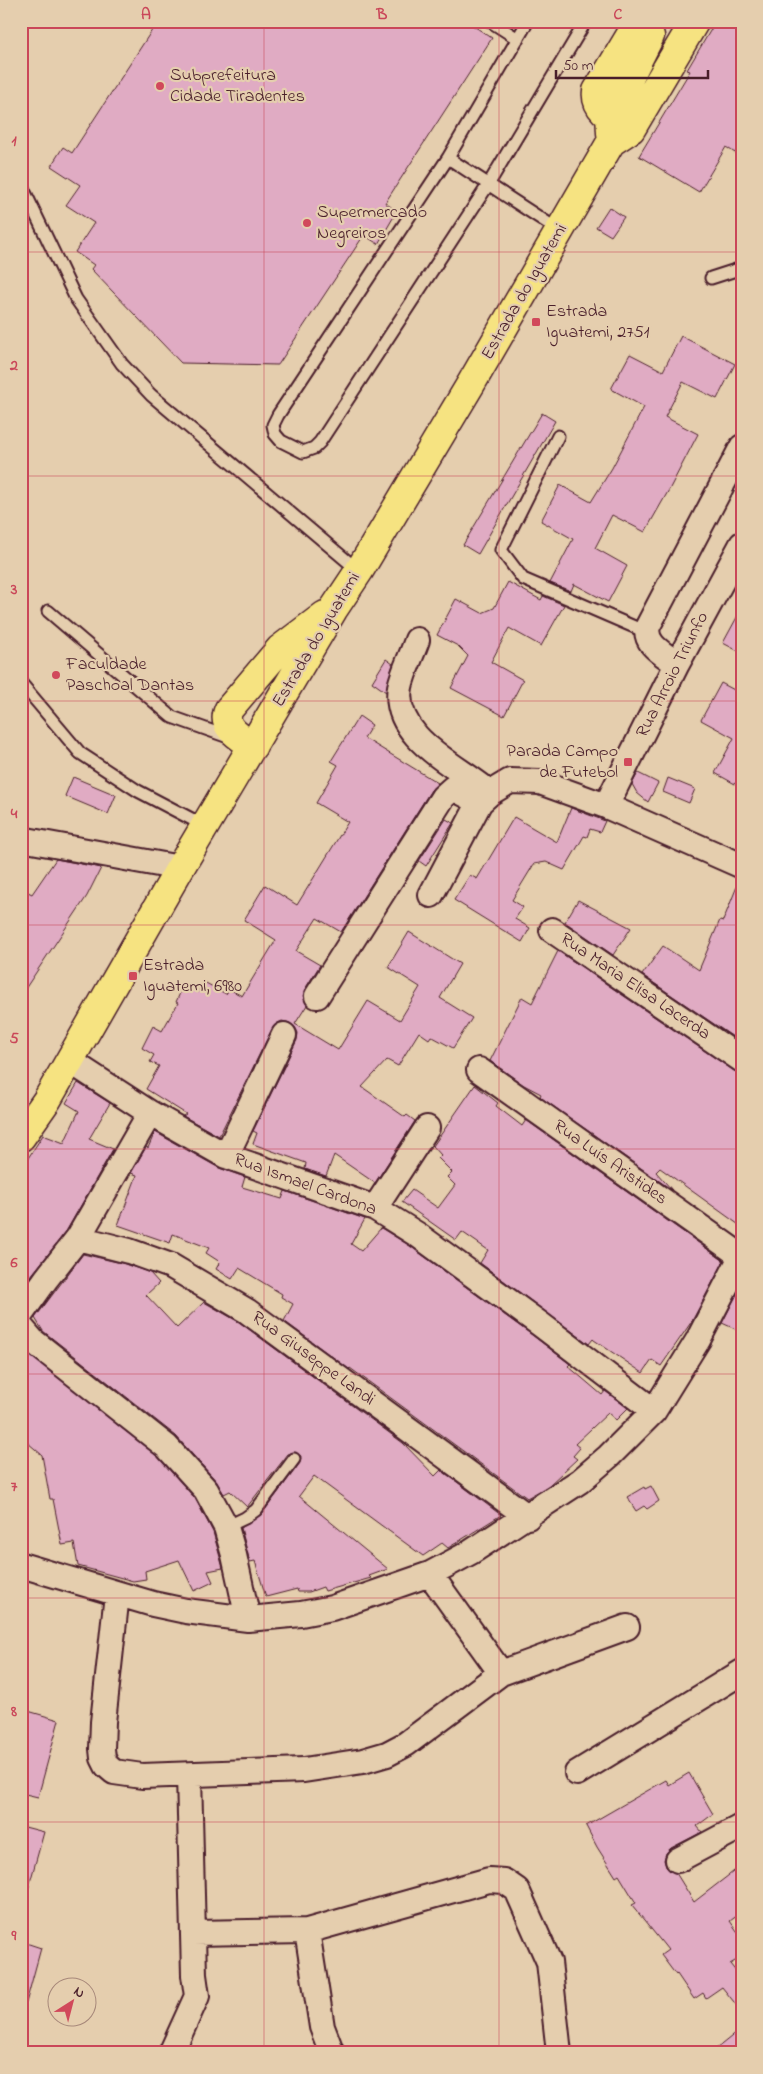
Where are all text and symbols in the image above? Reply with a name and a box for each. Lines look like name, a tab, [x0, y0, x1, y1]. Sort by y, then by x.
text: A	[141, 3, 151, 27]
text: B	[376, 3, 388, 27]
text: C	[614, 3, 623, 27]
scale bar	[556, 48, 708, 80]
text: 50 m	[563, 55, 594, 77]
place label: Subprefeitura Cidade Tiradentes	[170, 63, 305, 110]
marker: Subprefeitura Cidade Tiradentes	[154, 80, 166, 92]
text: 1	[11, 129, 17, 153]
place label: Supermercado Negreiros	[317, 200, 427, 248]
marker: Supermercado Negreiros	[301, 217, 313, 229]
street label: Estrada do Iguatemi	[475, 219, 575, 365]
place label: Estrada Iguatemi, 2751	[546, 299, 650, 347]
marker: Estrada Iguatemi, 2751	[530, 316, 542, 328]
text: 2	[9, 354, 18, 378]
street label: Estrada do Iguatemi	[266, 568, 368, 713]
text: 3	[10, 578, 18, 602]
street label: Rua Arroio Triunfo	[630, 608, 716, 742]
place label: Faculdade Paschoal Dantas	[65, 652, 194, 699]
marker: Faculdade Paschoal Dantas	[50, 669, 62, 681]
place label: Parada Campo de Futebol	[507, 739, 618, 786]
marker: Parada Campo de Futebol	[622, 756, 634, 768]
text: 4	[10, 802, 18, 826]
street label: Rua Maria Elisa Lacerda	[555, 927, 715, 1047]
place label: Estrada Iguatemi, 6980	[143, 953, 242, 1001]
marker: Estrada Iguatemi, 6980	[127, 970, 139, 982]
text: 5	[9, 1027, 19, 1051]
street label: Rua Luís Aristides	[548, 1114, 672, 1212]
street label: Rua Ismael Cardona	[230, 1147, 380, 1223]
text: 6	[9, 1251, 18, 1275]
street label: Rua Giuseppe Landi	[246, 1305, 380, 1413]
text: 7	[11, 1475, 18, 1499]
text: 8	[10, 1700, 17, 1724]
text: 9	[11, 1924, 17, 1948]
north arrow	[48, 1976, 98, 2026]
text: N	[69, 1981, 89, 2004]

